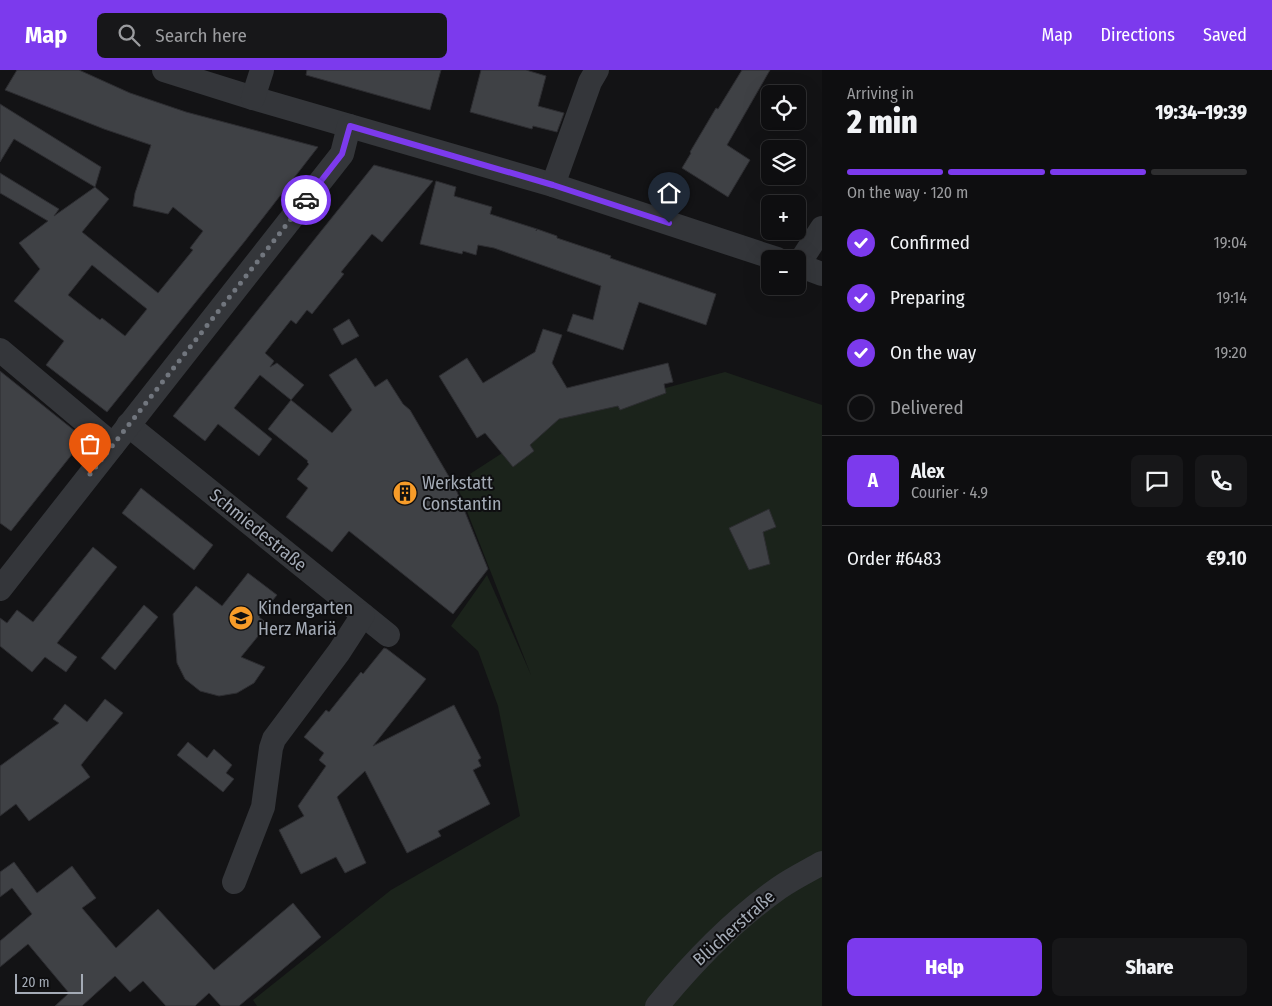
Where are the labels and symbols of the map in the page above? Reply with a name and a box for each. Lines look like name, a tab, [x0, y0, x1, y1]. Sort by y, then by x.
pin	[648, 172, 690, 223]
courier	[281, 175, 331, 225]
pin	[69, 423, 111, 474]
place label: Werkstatt Constantin	[422, 472, 501, 515]
building icon: Werkstatt Constantin	[392, 480, 418, 506]
street label: Schmiedestraße	[205, 484, 311, 576]
place label: Kindergarten Herz Mariä	[258, 597, 353, 640]
school or university icon: Kindergarten Herz Mariä	[228, 605, 254, 631]
street label: Blücherstraße	[688, 885, 780, 971]
scale bar	[15, 971, 82, 994]

